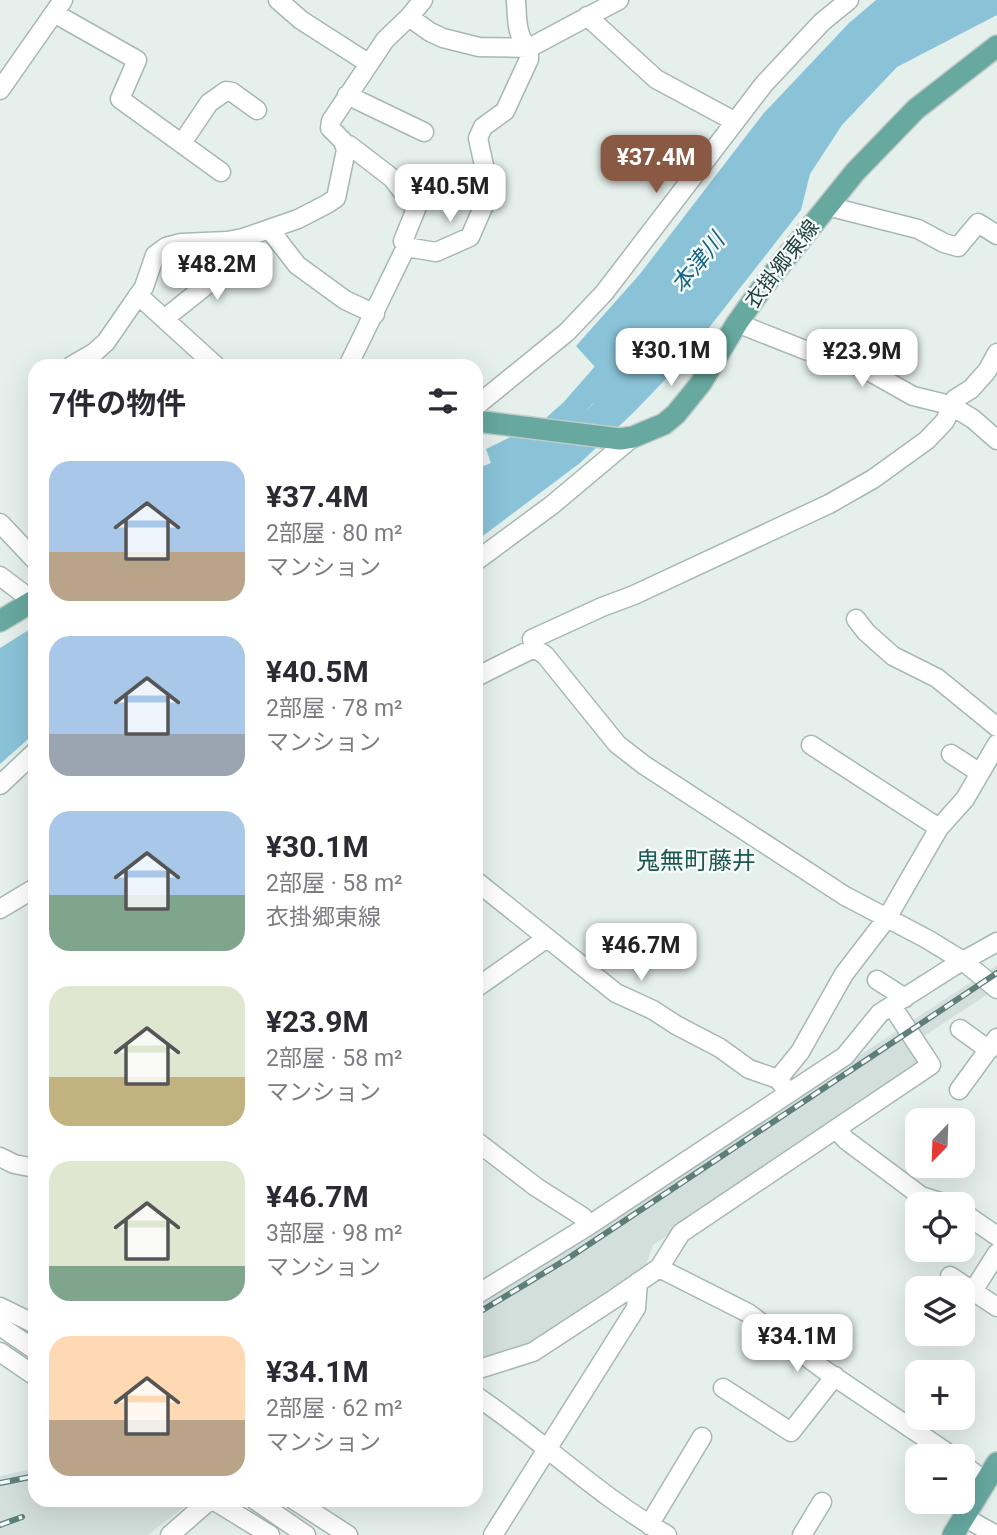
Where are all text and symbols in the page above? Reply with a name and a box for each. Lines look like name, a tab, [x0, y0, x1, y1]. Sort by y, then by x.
pin: ¥37.4M	[599, 136, 713, 195]
text: ¥37.4M	[617, 144, 695, 171]
pin: ¥40.5M	[393, 164, 507, 224]
text: ¥40.5M	[411, 173, 489, 200]
street label: 衣掛郷東線	[740, 215, 824, 313]
water label: 本津川	[666, 225, 732, 298]
pin: ¥48.2M	[160, 243, 274, 302]
text: ¥48.2M	[178, 251, 256, 278]
pin: ¥30.1M	[614, 328, 728, 388]
pin: ¥23.9M	[805, 330, 919, 389]
text: ¥30.1M	[632, 337, 710, 364]
text: ¥23.9M	[823, 338, 901, 365]
icon: filters	[424, 382, 462, 420]
text: 7件の物件	[49, 386, 186, 421]
text: ¥37.4M	[266, 479, 369, 514]
icon: home	[105, 489, 189, 573]
text: 2部屋 · 80 m²	[266, 520, 403, 547]
text: マンション	[266, 554, 381, 581]
text: ¥40.5M	[266, 654, 369, 689]
icon: home	[105, 664, 189, 748]
text: 2部屋 · 78 m²	[266, 695, 403, 722]
text: マンション	[266, 729, 381, 756]
text: ¥30.1M	[266, 829, 369, 864]
icon: home	[105, 839, 189, 923]
district label: 鬼無町藤井	[636, 847, 756, 875]
text: 2部屋 · 58 m²	[266, 870, 403, 897]
text: 衣掛郷東線	[266, 904, 381, 931]
pin: ¥46.7M	[584, 923, 698, 983]
text: ¥46.7M	[602, 932, 680, 959]
text: ¥23.9M	[266, 1004, 369, 1039]
icon: home	[105, 1014, 189, 1098]
text: 2部屋 · 58 m²	[266, 1045, 403, 1072]
text: マンション	[266, 1079, 381, 1106]
north arrow	[905, 1108, 975, 1178]
map controls	[905, 1108, 975, 1514]
text: ¥46.7M	[266, 1179, 369, 1214]
icon: home	[105, 1189, 189, 1273]
button: locate	[905, 1192, 975, 1262]
text: 3部屋 · 98 m²	[266, 1220, 403, 1247]
text: マンション	[266, 1254, 381, 1281]
button: layers	[905, 1276, 975, 1346]
pin: ¥34.1M	[740, 1314, 854, 1374]
text: ¥34.1M	[758, 1323, 836, 1350]
text: ¥34.1M	[266, 1354, 369, 1389]
button: +	[905, 1360, 975, 1430]
icon: home	[105, 1364, 189, 1448]
text: 2部屋 · 62 m²	[266, 1395, 403, 1422]
text: マンション	[266, 1429, 381, 1456]
button: −	[905, 1444, 975, 1514]

